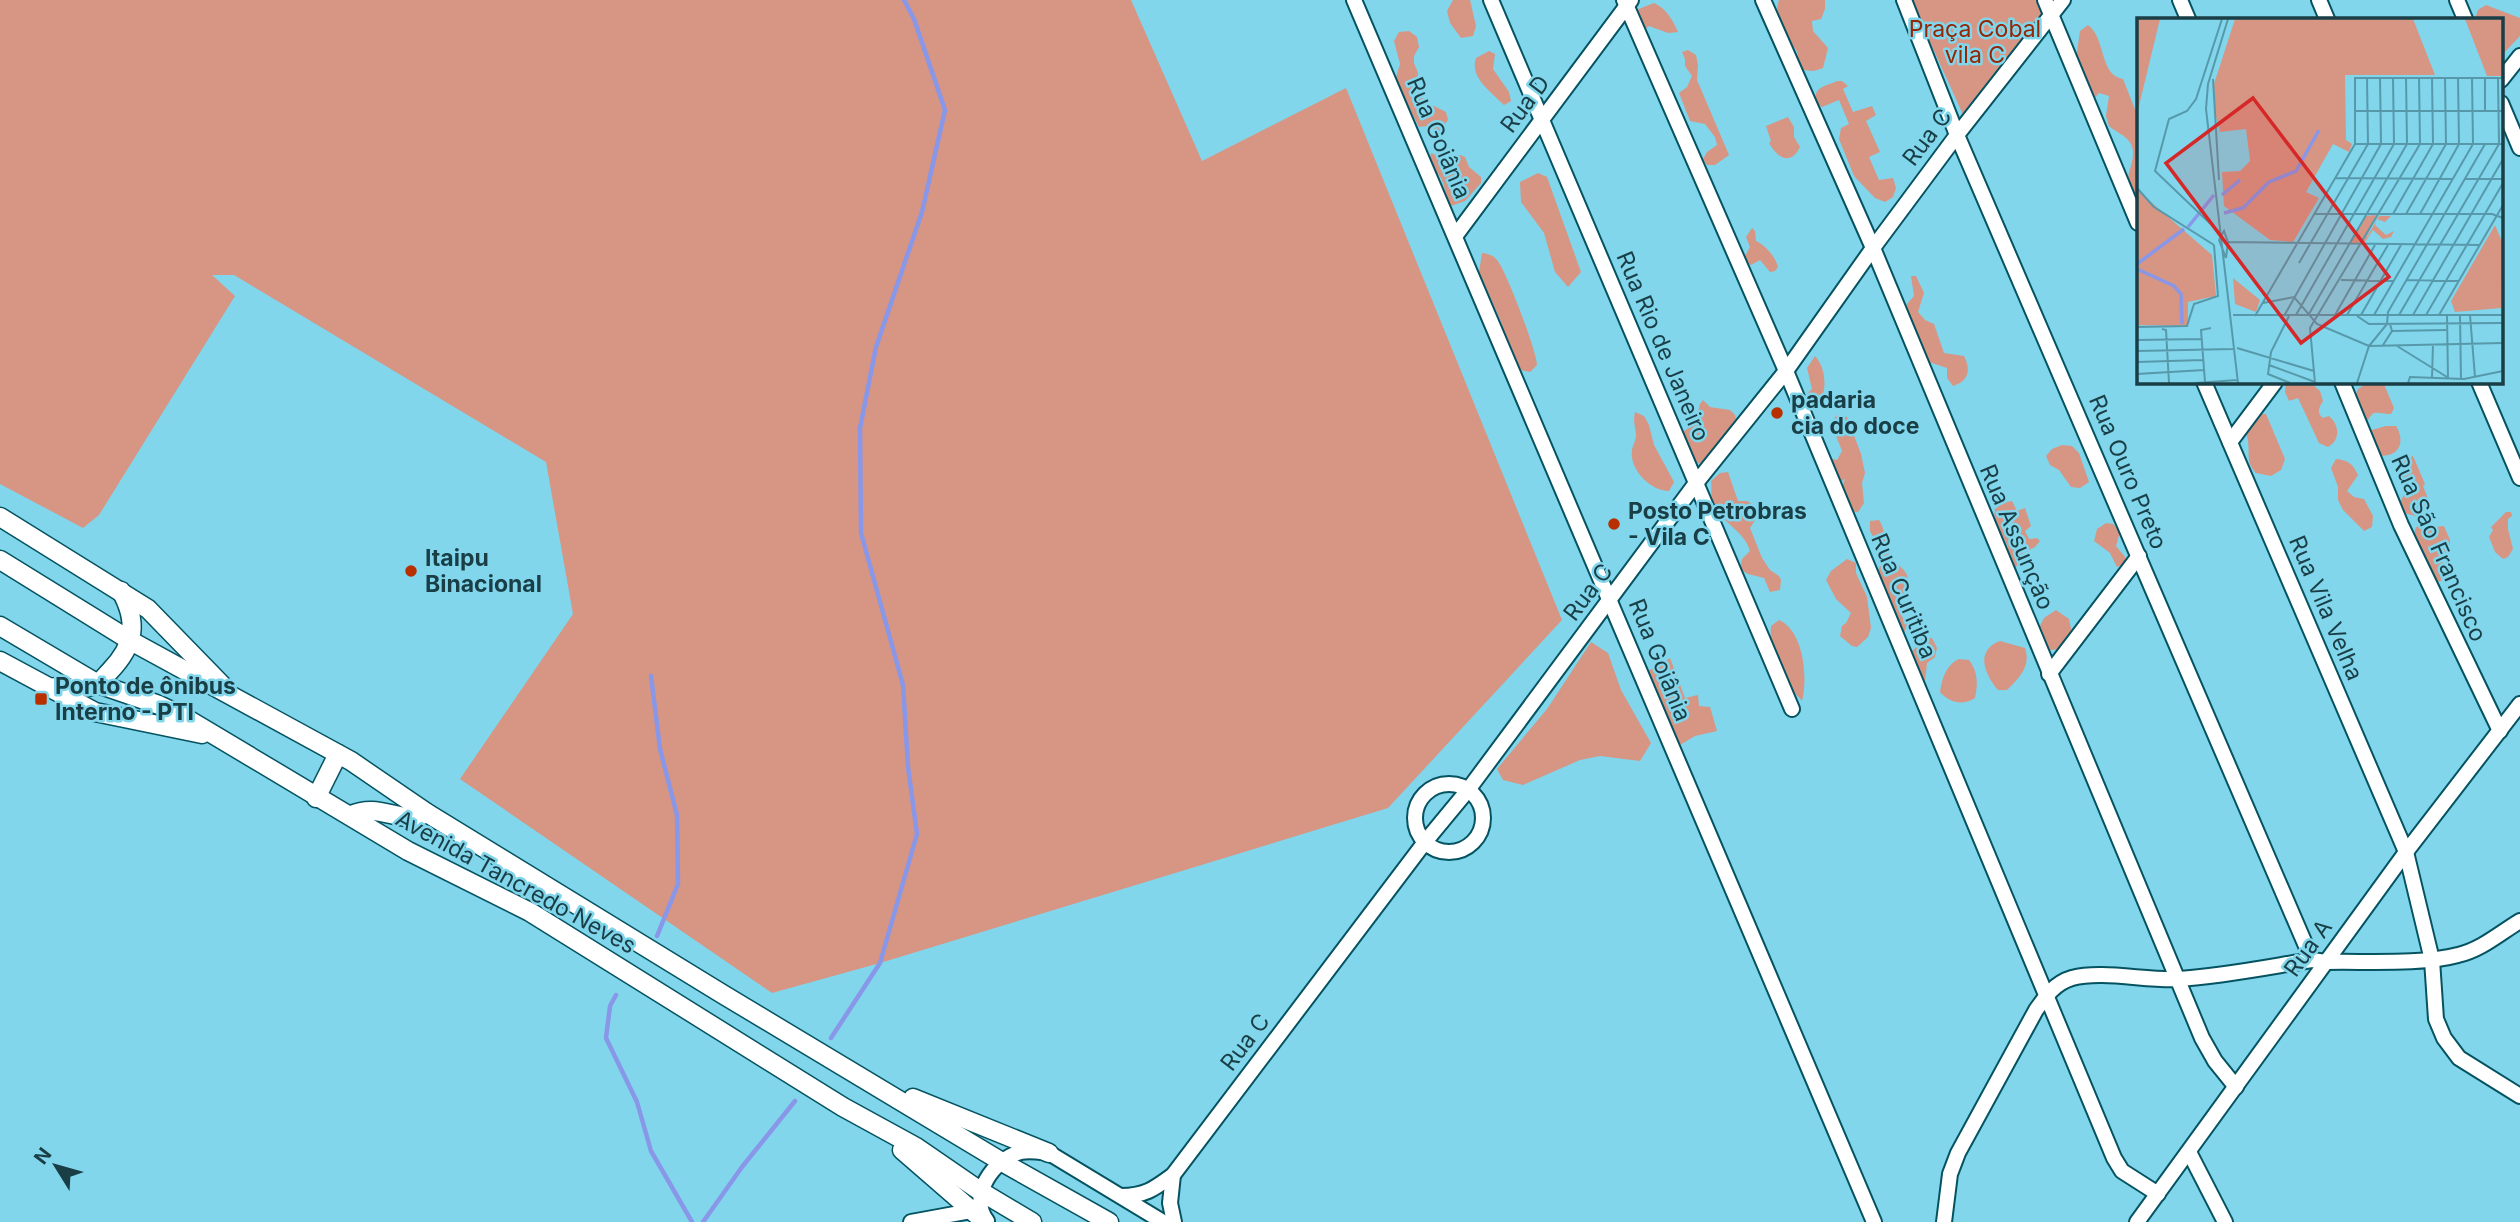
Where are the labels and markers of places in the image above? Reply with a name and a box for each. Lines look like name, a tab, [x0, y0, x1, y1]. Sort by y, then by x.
place label: padaria cia do doce	[1791, 386, 1919, 440]
marker: padaria cia do doce	[1769, 405, 1785, 421]
place label: Posto Petrobras - Vila C	[1628, 497, 1807, 551]
marker: Posto Petrobras - Vila C	[1606, 516, 1622, 532]
place label: Itaipu Binacional	[425, 544, 542, 598]
marker: Itaipu Binacional	[403, 563, 419, 579]
place label: Ponto de ônibus Interno - PTI	[55, 672, 236, 726]
marker: Ponto de ônibus Interno - PTI	[33, 691, 49, 707]

